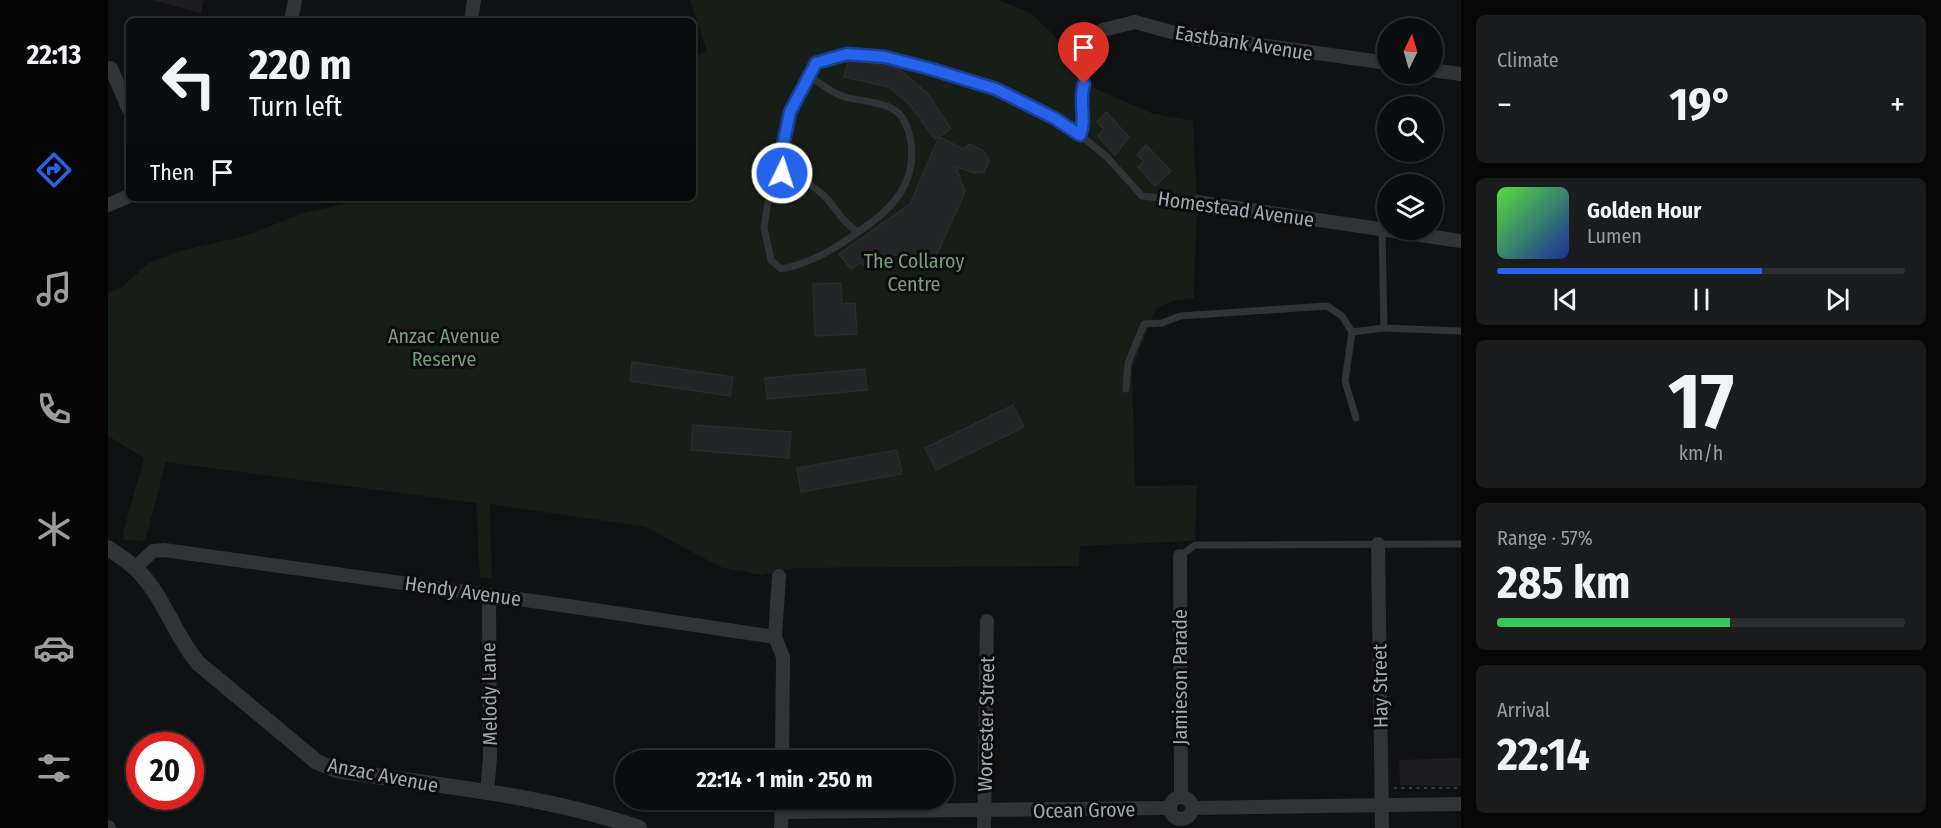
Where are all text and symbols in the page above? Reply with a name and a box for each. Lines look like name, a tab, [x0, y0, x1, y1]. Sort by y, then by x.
north arrow	[1377, 18, 1443, 84]
map controls	[1377, 18, 1443, 240]
street label: Eastbank Avenue	[1174, 20, 1314, 66]
pin	[1058, 22, 1109, 84]
icon: arrive	[1067, 31, 1100, 64]
text: 22:13	[27, 39, 81, 71]
text: 220 m	[249, 40, 352, 90]
icon: left	[150, 42, 228, 120]
text: Climate	[1497, 48, 1559, 72]
text: 19°	[1669, 78, 1733, 132]
text: −	[1497, 85, 1512, 125]
text: +	[1890, 85, 1905, 125]
text: Turn left	[249, 91, 342, 123]
button: search	[1377, 96, 1443, 162]
position arrow	[750, 141, 814, 205]
icon: directions	[33, 149, 75, 191]
icon: arrive	[206, 156, 239, 189]
text: Then	[150, 159, 194, 186]
button: layers	[1377, 174, 1443, 240]
street label: Homestead Avenue	[1156, 186, 1316, 232]
text: Golden Hour	[1587, 197, 1701, 224]
text: Lumen	[1587, 224, 1642, 248]
park label: The Collaroy Centre	[864, 249, 964, 296]
icon: music	[33, 268, 75, 310]
icon: previous	[1549, 283, 1582, 316]
icon: pause	[1685, 283, 1718, 316]
icon: next	[1821, 283, 1854, 316]
park label: Anzac Avenue Reserve	[388, 324, 500, 371]
text: 17	[1668, 355, 1734, 449]
icon: phone	[33, 388, 75, 430]
text: km/h	[1679, 441, 1723, 465]
icon: climate	[33, 508, 75, 550]
text: Range · 57%	[1497, 526, 1593, 550]
text: 285 km	[1497, 556, 1630, 610]
street label: Hendy Avenue	[403, 571, 523, 611]
street label: Jamieson Parade	[1168, 609, 1192, 745]
icon: car	[33, 627, 75, 669]
street label: Melody Lane	[476, 642, 502, 746]
street label: Hay Street	[1367, 643, 1393, 728]
street label: Worcester Street	[973, 656, 999, 792]
text: Arrival	[1497, 698, 1550, 722]
text: 22:14	[1497, 728, 1590, 782]
speed limit sign: 20	[126, 732, 204, 810]
icon: filters	[33, 747, 75, 789]
street label: Anzac Avenue	[326, 753, 440, 797]
text: 22:14 · 1 min · 250 m	[697, 766, 872, 793]
street label: Ocean Grove	[1033, 797, 1135, 823]

